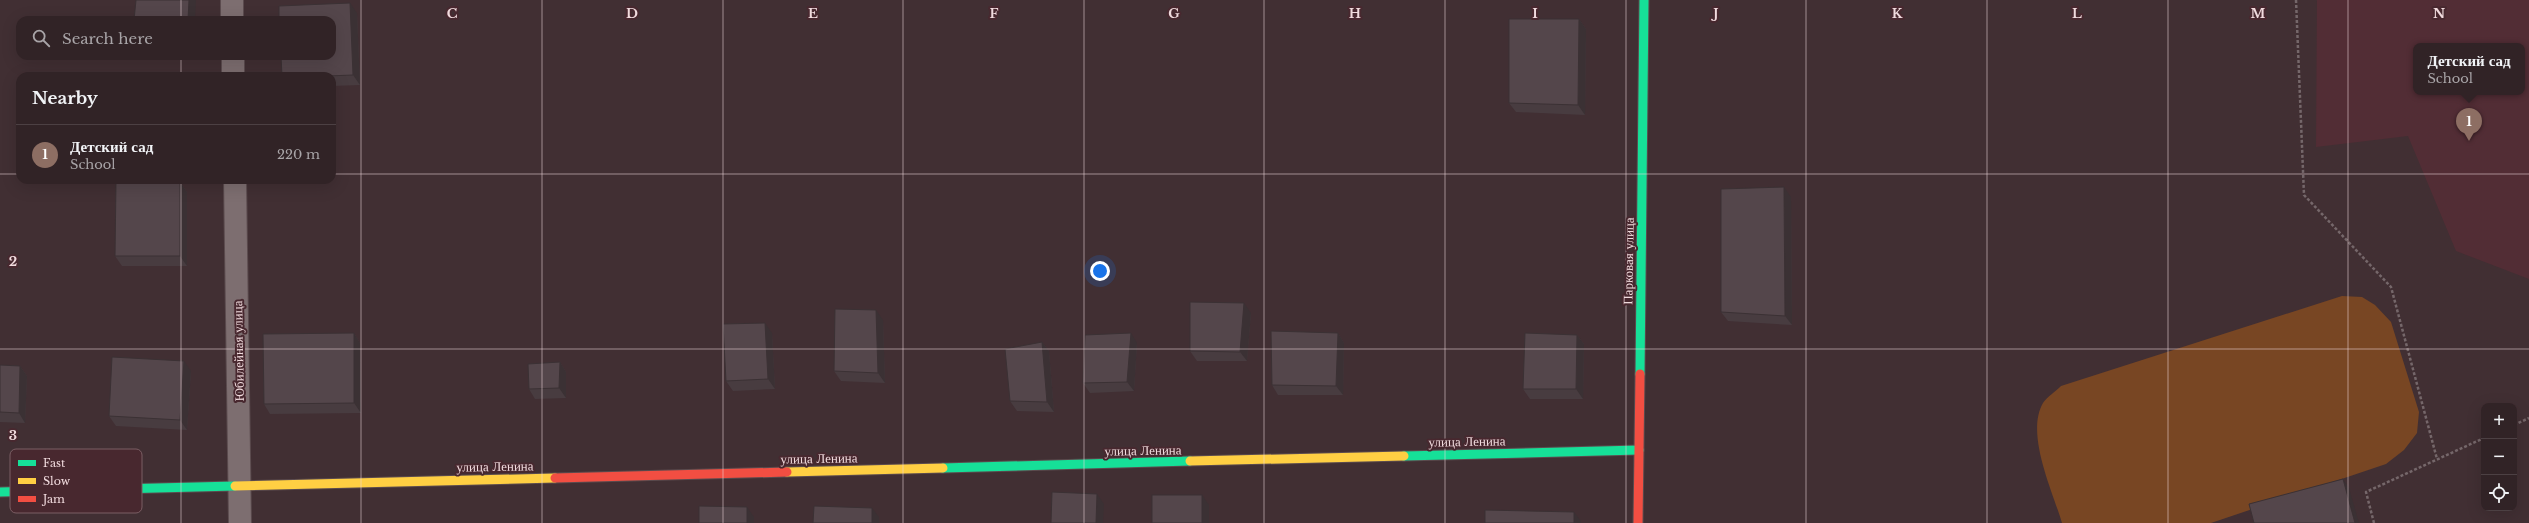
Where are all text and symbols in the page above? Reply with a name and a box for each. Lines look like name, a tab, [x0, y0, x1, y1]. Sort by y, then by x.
text: C	[447, 5, 458, 22]
text: D	[626, 5, 638, 22]
text: E	[808, 5, 818, 22]
text: F	[990, 5, 999, 22]
text: G	[1168, 5, 1180, 22]
text: H	[1349, 5, 1361, 22]
text: I	[1532, 5, 1538, 22]
text: J	[1710, 5, 1719, 22]
text: K	[1892, 5, 1903, 22]
text: L	[2072, 5, 2082, 22]
text: M	[2251, 5, 2266, 22]
text: N	[2433, 5, 2445, 22]
search box	[16, 16, 336, 60]
icon: search	[30, 27, 52, 49]
text: Search here	[62, 29, 153, 48]
popup	[2413, 43, 2525, 95]
text: Детский сад	[2427, 51, 2511, 70]
text: School	[2427, 70, 2473, 87]
text: Nearby	[32, 88, 98, 109]
pin: 1	[2456, 108, 2482, 141]
text: Детский сад	[70, 137, 153, 156]
text: 1	[42, 146, 48, 163]
text: 220 m	[277, 146, 320, 163]
text: School	[70, 156, 116, 173]
street label: Парковая улица	[1619, 217, 1638, 305]
text: 2	[9, 253, 17, 270]
your location	[1090, 261, 1110, 281]
street label: Юбилейная улица	[229, 300, 248, 401]
map controls	[2481, 403, 2517, 511]
button: +	[2481, 403, 2517, 439]
text: 3	[9, 427, 17, 444]
street label: улица Ленина	[1428, 432, 1506, 451]
button: −	[2481, 439, 2517, 475]
street label: улица Ленина	[1104, 441, 1182, 460]
legend	[10, 449, 142, 513]
street label: улица Ленина	[780, 449, 858, 468]
text: Fast	[43, 456, 66, 470]
street label: улица Ленина	[456, 457, 534, 476]
text: Slow	[43, 474, 71, 488]
button: locate	[2481, 475, 2517, 511]
text: Jam	[41, 492, 65, 506]

